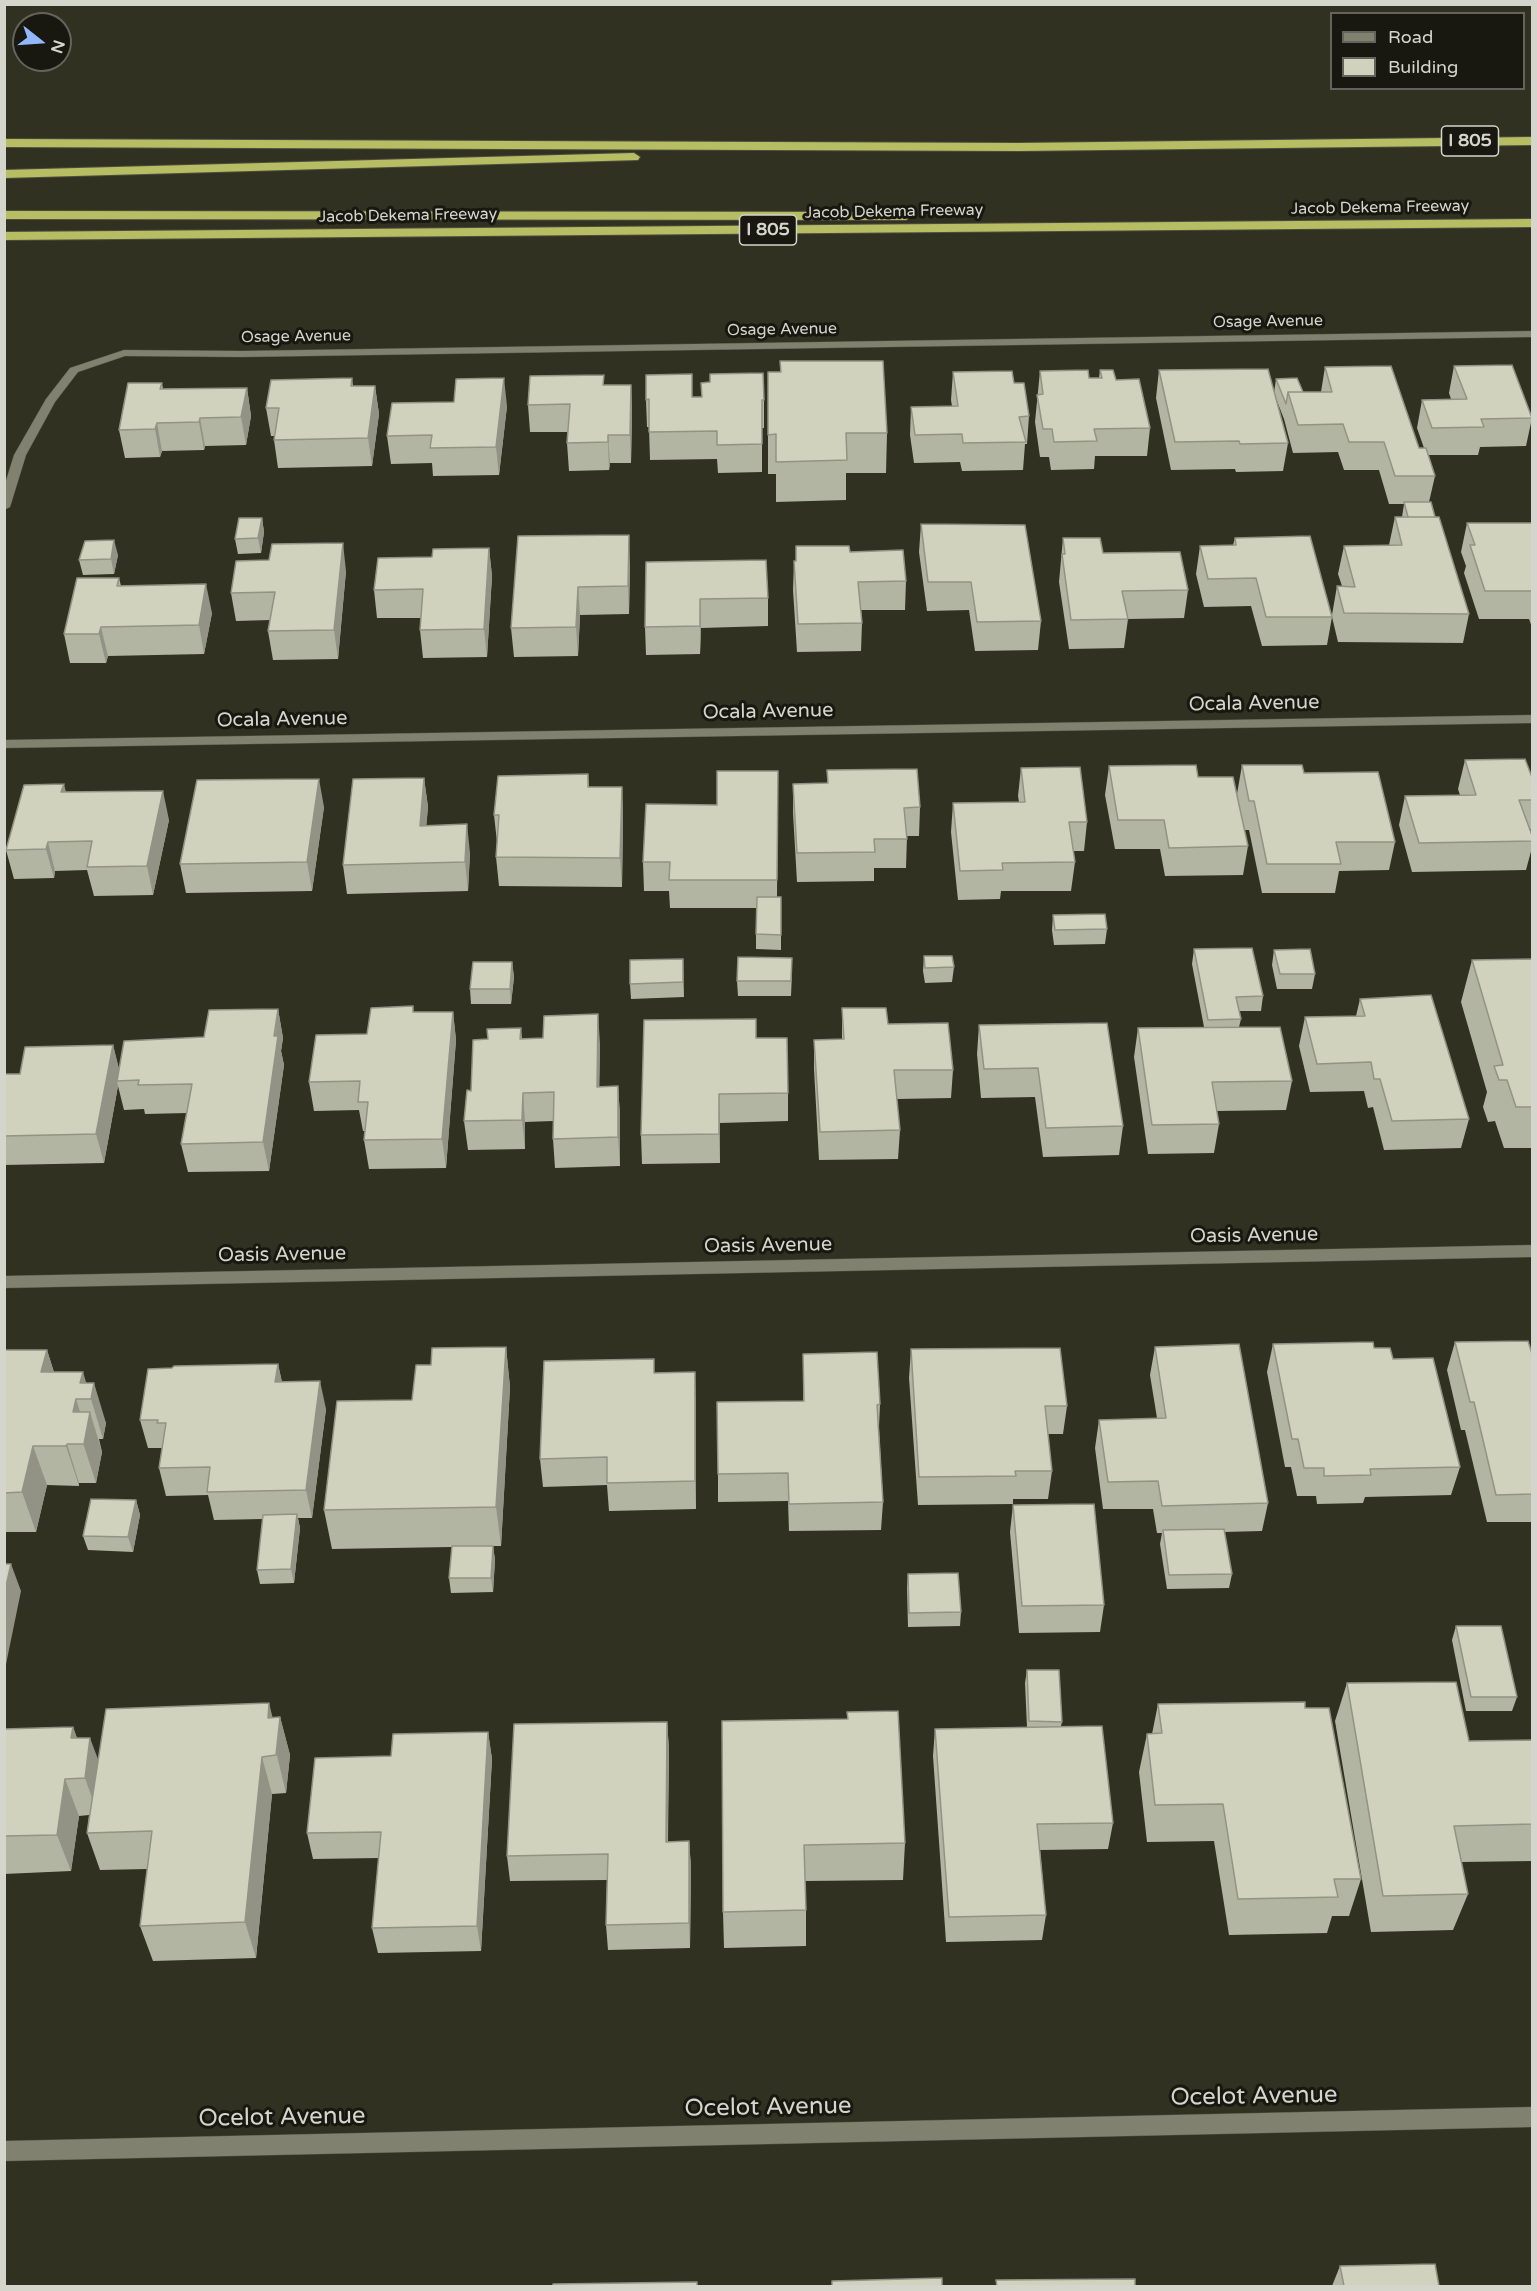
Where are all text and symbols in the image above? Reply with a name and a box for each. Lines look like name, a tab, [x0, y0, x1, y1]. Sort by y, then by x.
north arrow	[12, 12, 72, 72]
legend	[1330, 12, 1525, 90]
text: Road	[1388, 26, 1433, 48]
text: N	[46, 38, 69, 56]
text: Building	[1388, 56, 1458, 78]
road number: I 805	[1442, 126, 1498, 156]
street label: Jacob Dekema Freeway	[1291, 197, 1469, 219]
street label: Jacob Dekema Freeway	[805, 201, 983, 223]
street label: Jacob Dekema Freeway	[319, 205, 497, 227]
road number: I 805	[740, 215, 796, 245]
street label: Osage Avenue	[1213, 311, 1323, 333]
street label: Osage Avenue	[727, 319, 837, 341]
street label: Osage Avenue	[241, 326, 351, 348]
street label: Ocala Avenue	[1188, 691, 1320, 717]
street label: Ocala Avenue	[702, 699, 834, 725]
street label: Ocala Avenue	[216, 707, 348, 733]
street label: Oasis Avenue	[1190, 1223, 1318, 1249]
street label: Oasis Avenue	[704, 1233, 832, 1259]
street label: Oasis Avenue	[218, 1242, 346, 1268]
street label: Ocelot Avenue	[1170, 2081, 1338, 2113]
street label: Ocelot Avenue	[684, 2092, 852, 2124]
street label: Ocelot Avenue	[198, 2102, 366, 2134]

